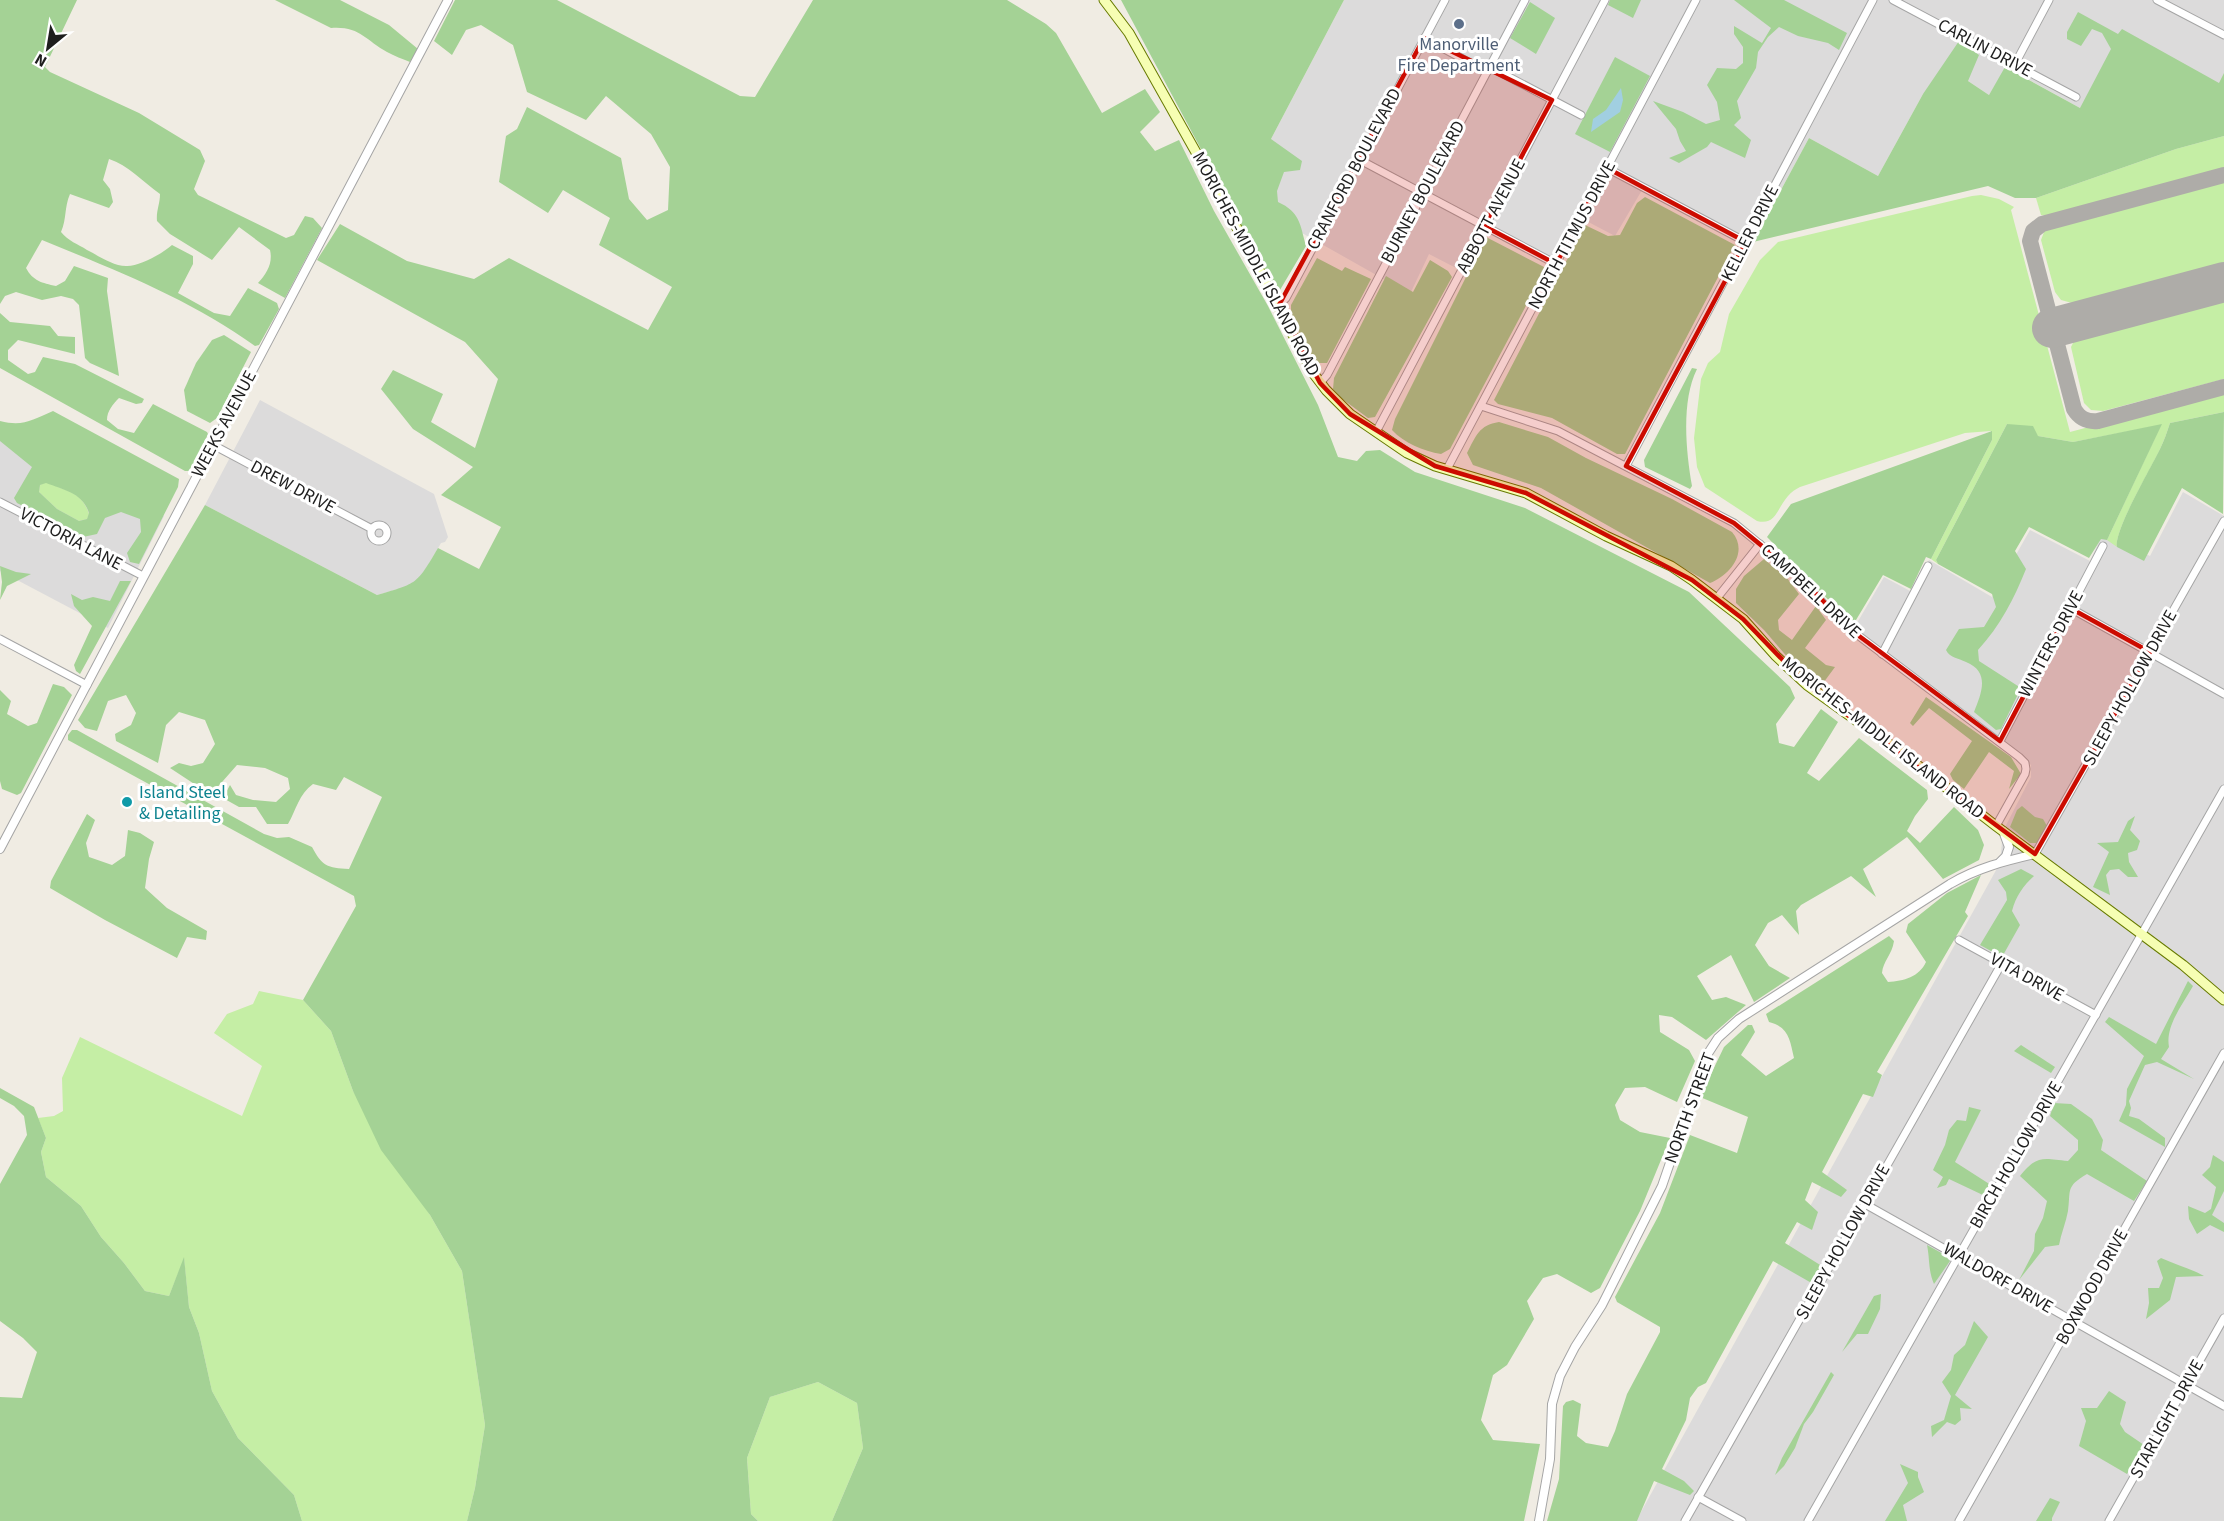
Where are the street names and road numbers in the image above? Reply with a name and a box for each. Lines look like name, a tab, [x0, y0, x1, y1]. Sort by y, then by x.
street label: CARLIN DRIVE	[1933, 13, 2037, 83]
street label: CRANFORD BOULEVARD	[1301, 84, 1407, 254]
street label: BURNEY BOULEVARD	[1375, 116, 1471, 268]
street label: MORICHES-MIDDLE ISLAND ROAD	[1186, 147, 1326, 381]
street label: ABBOTT AVENUE	[1450, 154, 1532, 278]
street label: NORTH TITMUS DRIVE	[1522, 156, 1622, 314]
street label: KELLER DRIVE	[1715, 180, 1785, 286]
street label: WEEKS AVENUE	[185, 366, 263, 482]
street label: DREW DRIVE	[246, 454, 340, 520]
street label: VICTORIA LANE	[15, 501, 127, 577]
street label: CAMPBELL DRIVE	[1755, 538, 1867, 644]
street label: WINTERS DRIVE	[2012, 586, 2090, 702]
street label: SLEEPY HOLLOW DRIVE	[2077, 606, 2183, 770]
street label: MORICHES-MIDDLE ISLAND ROAD	[1776, 651, 1990, 825]
street label: VITA DRIVE	[1985, 946, 2069, 1008]
street label: NORTH STREET	[1658, 1049, 1722, 1167]
street label: BIRCH HOLLOW DRIVE	[1964, 1077, 2068, 1233]
street label: SLEEPY HOLLOW DRIVE	[1790, 1160, 1896, 1324]
street label: BOXWOOD DRIVE	[2050, 1225, 2134, 1349]
street label: WALDORF DRIVE	[1938, 1236, 2058, 1320]
street label: STARLIGHT DRIVE	[2124, 1355, 2210, 1483]

